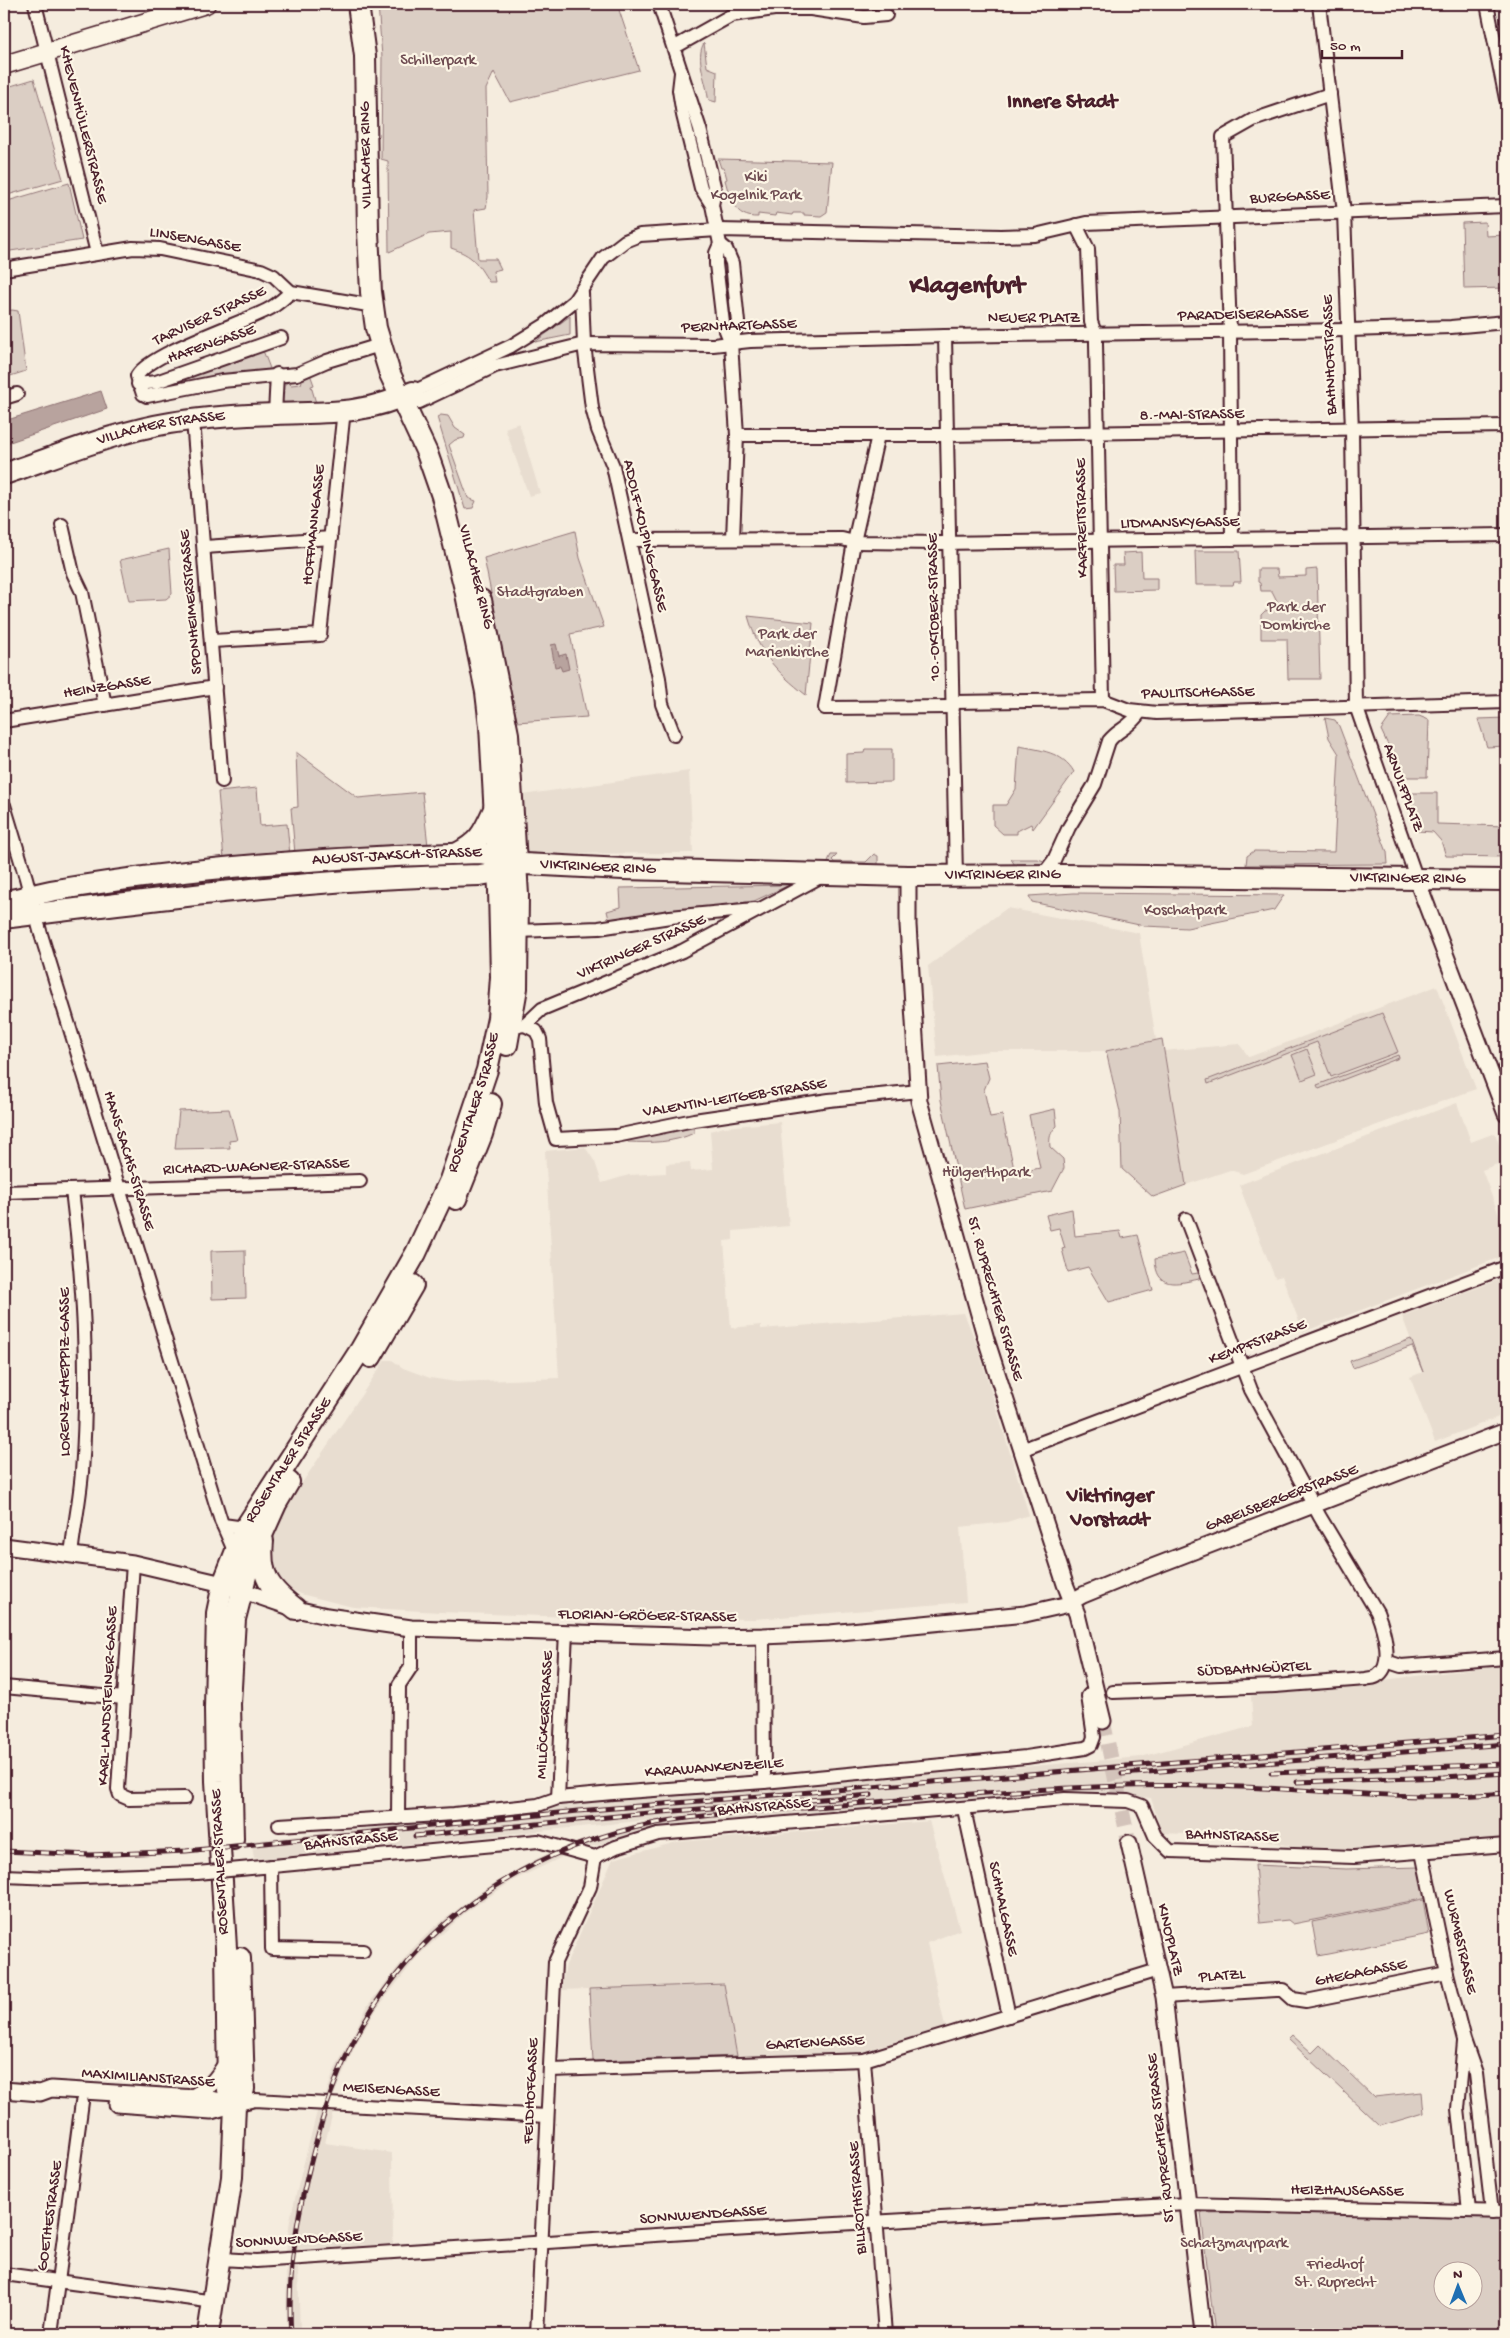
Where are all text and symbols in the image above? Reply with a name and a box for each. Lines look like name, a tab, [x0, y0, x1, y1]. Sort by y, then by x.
scale bar	[1322, 28, 1402, 60]
text: 50 m	[1330, 38, 1361, 56]
street label: KHEVENHÜLLERSTRASSE	[53, 44, 111, 207]
park label: Schillerpark	[400, 52, 478, 71]
district label: Innere Stadt	[1007, 91, 1119, 116]
street label: VILLACHER RING	[357, 101, 377, 209]
park label: Kiki Kogelnik Park	[711, 169, 803, 206]
street label: BURGGASSE	[1248, 186, 1332, 210]
street label: LINSENGASSE	[148, 224, 243, 259]
district label: Klagenfurt	[908, 272, 1027, 303]
street label: TARVISER STRASSE	[150, 282, 270, 352]
street label: BAHNHOFSTRASSE	[1319, 293, 1343, 416]
street label: PARADEISERGASSE	[1177, 305, 1309, 327]
street label: NEUER PLATZ	[988, 310, 1081, 329]
street label: PERNHARTGASSE	[680, 315, 798, 339]
street label: HAFENGASSE	[166, 321, 259, 369]
street label: 8.-MAI-STRASSE	[1140, 406, 1245, 426]
street label: VILLACHER STRASSE	[94, 407, 227, 451]
street label: KARFREITSTRASSE	[1072, 457, 1094, 578]
street label: ADOLF-KOLPING-GASSE	[617, 458, 671, 615]
street label: HOFFMANNGASSE	[299, 463, 331, 586]
street label: LIDMANSKYGASSE	[1120, 513, 1241, 535]
street label: VILLACHER RING	[453, 522, 497, 632]
street label: SPONHEIMERSTRASSE	[176, 528, 208, 675]
street label: 10.-OKTOBER-STRASSE	[924, 532, 946, 682]
park label: Stadtgraben	[497, 584, 584, 603]
park label: Park der Domkirche	[1261, 599, 1331, 636]
park label: Park der Marienkirche	[745, 626, 830, 663]
street label: HEINZGASSE	[62, 672, 153, 704]
street label: PAULITSCHGASSE	[1140, 683, 1256, 705]
street label: ARNULFPLATZ	[1377, 741, 1427, 835]
street label: AUGUST-JAKSCH-STRASSE	[312, 843, 483, 870]
street label: VIKTRINGER RING	[539, 855, 657, 879]
street label: VIKTRINGER RING	[944, 866, 1061, 885]
street label: VIKTRINGER RING	[1349, 869, 1466, 889]
park label: Koschatpark	[1144, 902, 1228, 921]
street label: VIKTRINGER STRASSE	[574, 911, 710, 985]
street label: ROSENTALER STRASSE	[444, 1030, 504, 1175]
street label: VALENTIN-LEITGEB-STRASSE	[641, 1075, 829, 1123]
street label: HANS-SACHS-STRASSE	[98, 1089, 159, 1234]
street label: RICHARD-WAGNER-STRASSE	[162, 1155, 351, 1181]
park label: Hülgerthpark	[942, 1164, 1032, 1183]
street label: ST. RUPRECHTER STRASSE	[962, 1215, 1027, 1384]
street label: LORENZ-KHEPPIZ-GASSE	[57, 1287, 76, 1456]
street label: KEMPFSTRASSE	[1206, 1315, 1310, 1370]
street label: ROSENTALER STRASSE	[241, 1393, 337, 1527]
street label: GABELSBERGERSTRASSE	[1203, 1461, 1362, 1537]
district label: Viktringer Vorstadt	[1066, 1485, 1156, 1534]
street label: KARL-LANDSTEINER-GASSE	[95, 1605, 123, 1786]
street label: FLORIAN-GRÖGER-STRASSE	[557, 1606, 737, 1628]
street label: MILLÖCKERSTRASSE	[533, 1649, 559, 1780]
street label: SÜDBAHNGÜRTEL	[1197, 1657, 1313, 1682]
street label: KARAWANKENZEILE	[644, 1755, 785, 1783]
street label: ROSENTALER STRASSE	[208, 1788, 234, 1935]
street label: BAHNSTRASSE	[716, 1794, 812, 1822]
street label: BAHNSTRASSE	[1184, 1826, 1280, 1848]
street label: BAHNSTRASSE	[303, 1828, 399, 1856]
street label: SCHMALGASSE	[983, 1860, 1021, 1959]
street label: WURMBSTRASSE	[1438, 1888, 1480, 1997]
street label: KINOPLATZ	[1151, 1902, 1187, 1979]
street label: GHEGAGASSE	[1314, 1956, 1410, 1992]
street label: PLATZL	[1197, 1966, 1247, 1988]
street label: GARTENGASSE	[765, 2032, 866, 2056]
street label: FELDHOFGASSE	[520, 2037, 544, 2145]
street label: ST. RUPRECHTER STRASSE	[1144, 2052, 1180, 2223]
street label: MAXIMILIANSTRASSE	[81, 2065, 216, 2093]
street label: MEISENGASSE	[342, 2079, 441, 2103]
street label: BILLROTHSTRASSE	[846, 2140, 872, 2256]
street label: GOETHESTRASSE	[34, 2159, 68, 2272]
street label: HEIZHAUSGASSE	[1290, 2182, 1405, 2203]
street label: SONNWENDGASSE	[639, 2202, 768, 2230]
street label: SONNWENDGASSE	[235, 2228, 364, 2254]
park label: Schatzmayrpark	[1180, 2235, 1289, 2254]
park label: Friedhof St. Ruprecht	[1294, 2256, 1377, 2293]
north arrow	[1432, 2260, 1482, 2310]
text: N	[1453, 2267, 1463, 2284]

